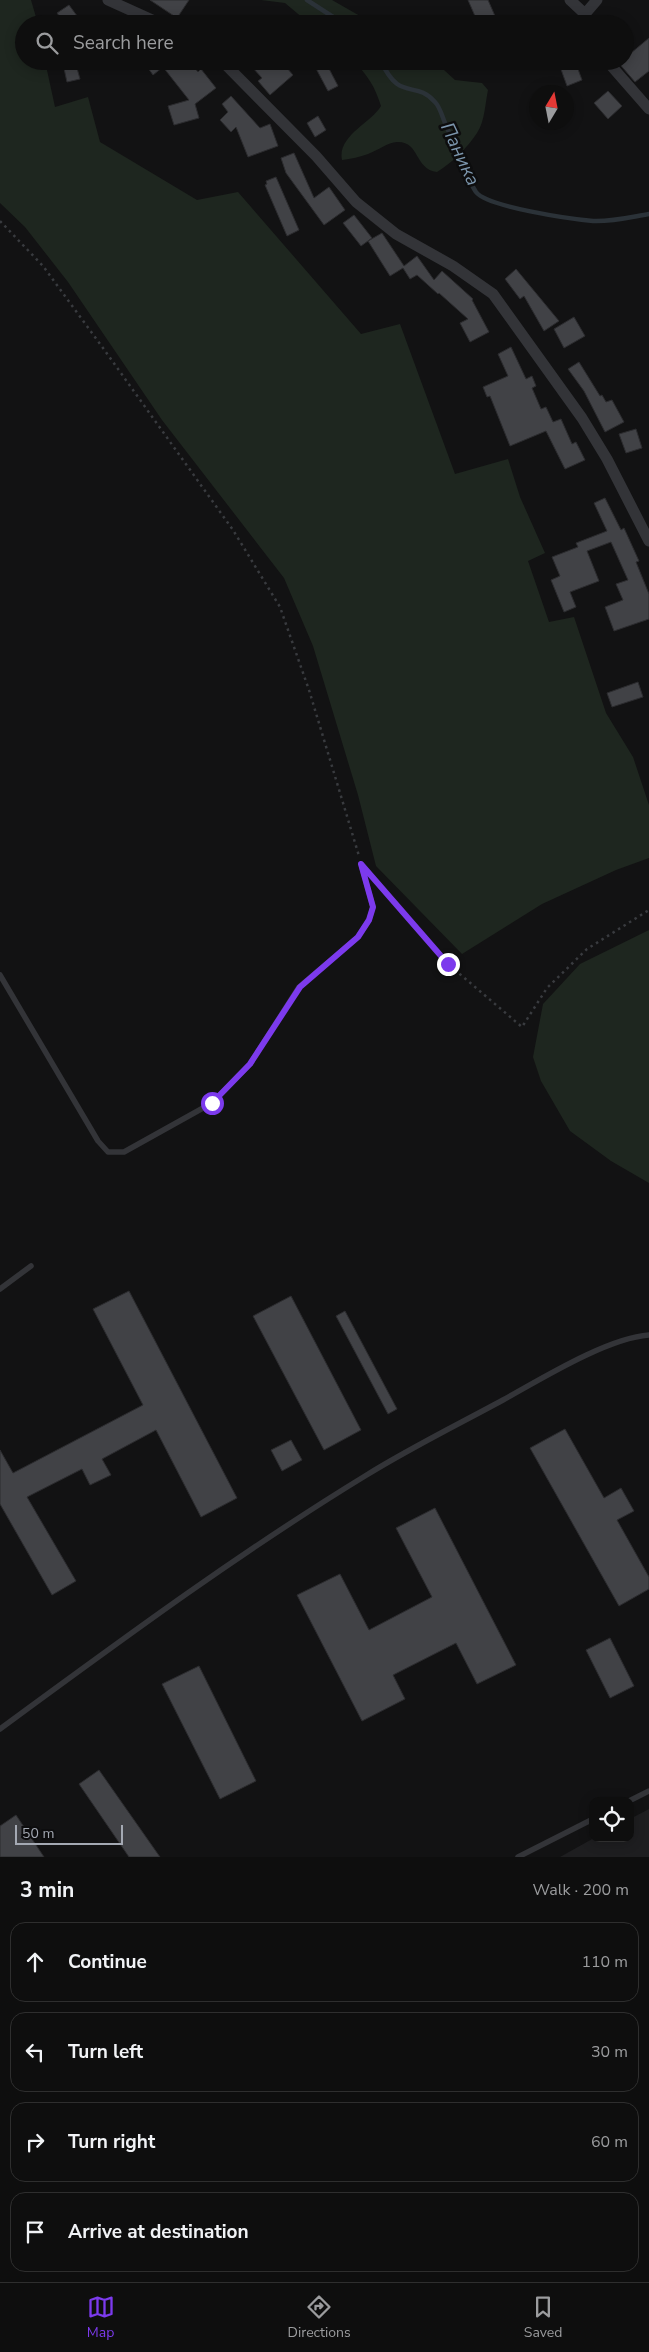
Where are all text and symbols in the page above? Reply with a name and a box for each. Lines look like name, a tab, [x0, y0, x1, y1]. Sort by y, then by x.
search box	[15, 15, 634, 70]
icon: search	[33, 29, 61, 57]
text: Search here	[73, 30, 174, 56]
north arrow	[529, 85, 574, 130]
water label: Паника	[434, 118, 486, 190]
route end	[437, 953, 460, 976]
route start	[201, 1092, 224, 1115]
map controls	[589, 1797, 634, 1842]
button: locate	[589, 1797, 634, 1842]
scale bar	[15, 1822, 122, 1845]
text: 50 m	[22, 1824, 54, 1843]
text: 3 min	[20, 1876, 74, 1904]
text: Walk · 200 m	[533, 1879, 629, 1901]
icon: ahead	[21, 1948, 49, 1976]
text: Continue	[68, 1949, 147, 1975]
text: 110 m	[581, 1951, 628, 1973]
icon: left	[21, 2038, 49, 2066]
text: Turn left	[68, 2039, 143, 2065]
text: 30 m	[591, 2041, 628, 2063]
icon: right	[21, 2128, 49, 2156]
text: Turn right	[68, 2129, 155, 2155]
text: 60 m	[591, 2131, 628, 2153]
icon: arrive	[21, 2218, 49, 2246]
text: Arrive at destination	[68, 2219, 249, 2245]
tab: Map	[87, 2293, 115, 2342]
tab: Directions	[288, 2293, 351, 2342]
tab: Saved	[524, 2293, 562, 2342]

